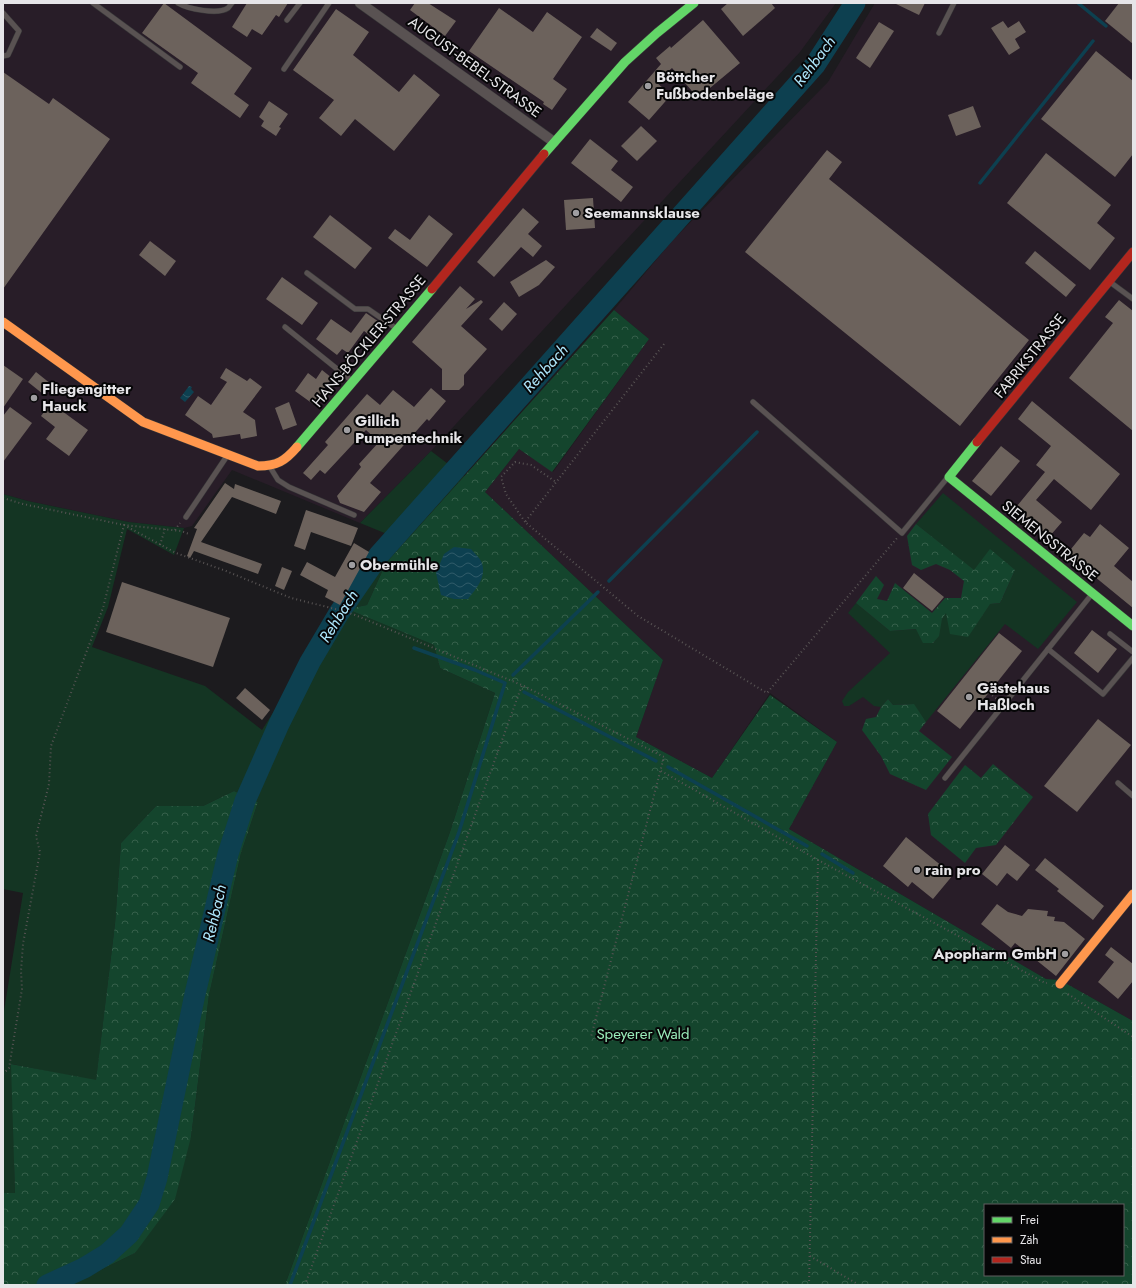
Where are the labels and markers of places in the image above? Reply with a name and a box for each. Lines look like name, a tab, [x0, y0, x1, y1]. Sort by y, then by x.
place label: Böttcher Fußbodenbeläge	[656, 66, 774, 105]
marker: Böttcher Fußbodenbeläge	[643, 81, 653, 91]
place label: Seemannsklause	[584, 202, 700, 224]
marker: Seemannsklause	[571, 208, 581, 218]
place label: Fliegengitter Hauck	[42, 378, 132, 417]
marker: Fliegengitter Hauck	[29, 393, 39, 403]
place label: Gillich Pumpentechnik	[355, 410, 463, 449]
marker: Gillich Pumpentechnik	[342, 425, 352, 435]
place label: Obermühle	[360, 554, 439, 576]
marker: Obermühle	[347, 560, 357, 570]
place label: Gästehaus Haßloch	[977, 677, 1050, 716]
marker: Gästehaus Haßloch	[964, 692, 974, 702]
place label: rain pro	[925, 859, 981, 881]
marker: rain pro	[912, 865, 922, 875]
place label: Apopharm GmbH	[932, 943, 1057, 965]
marker: Apopharm GmbH	[1060, 949, 1070, 959]

